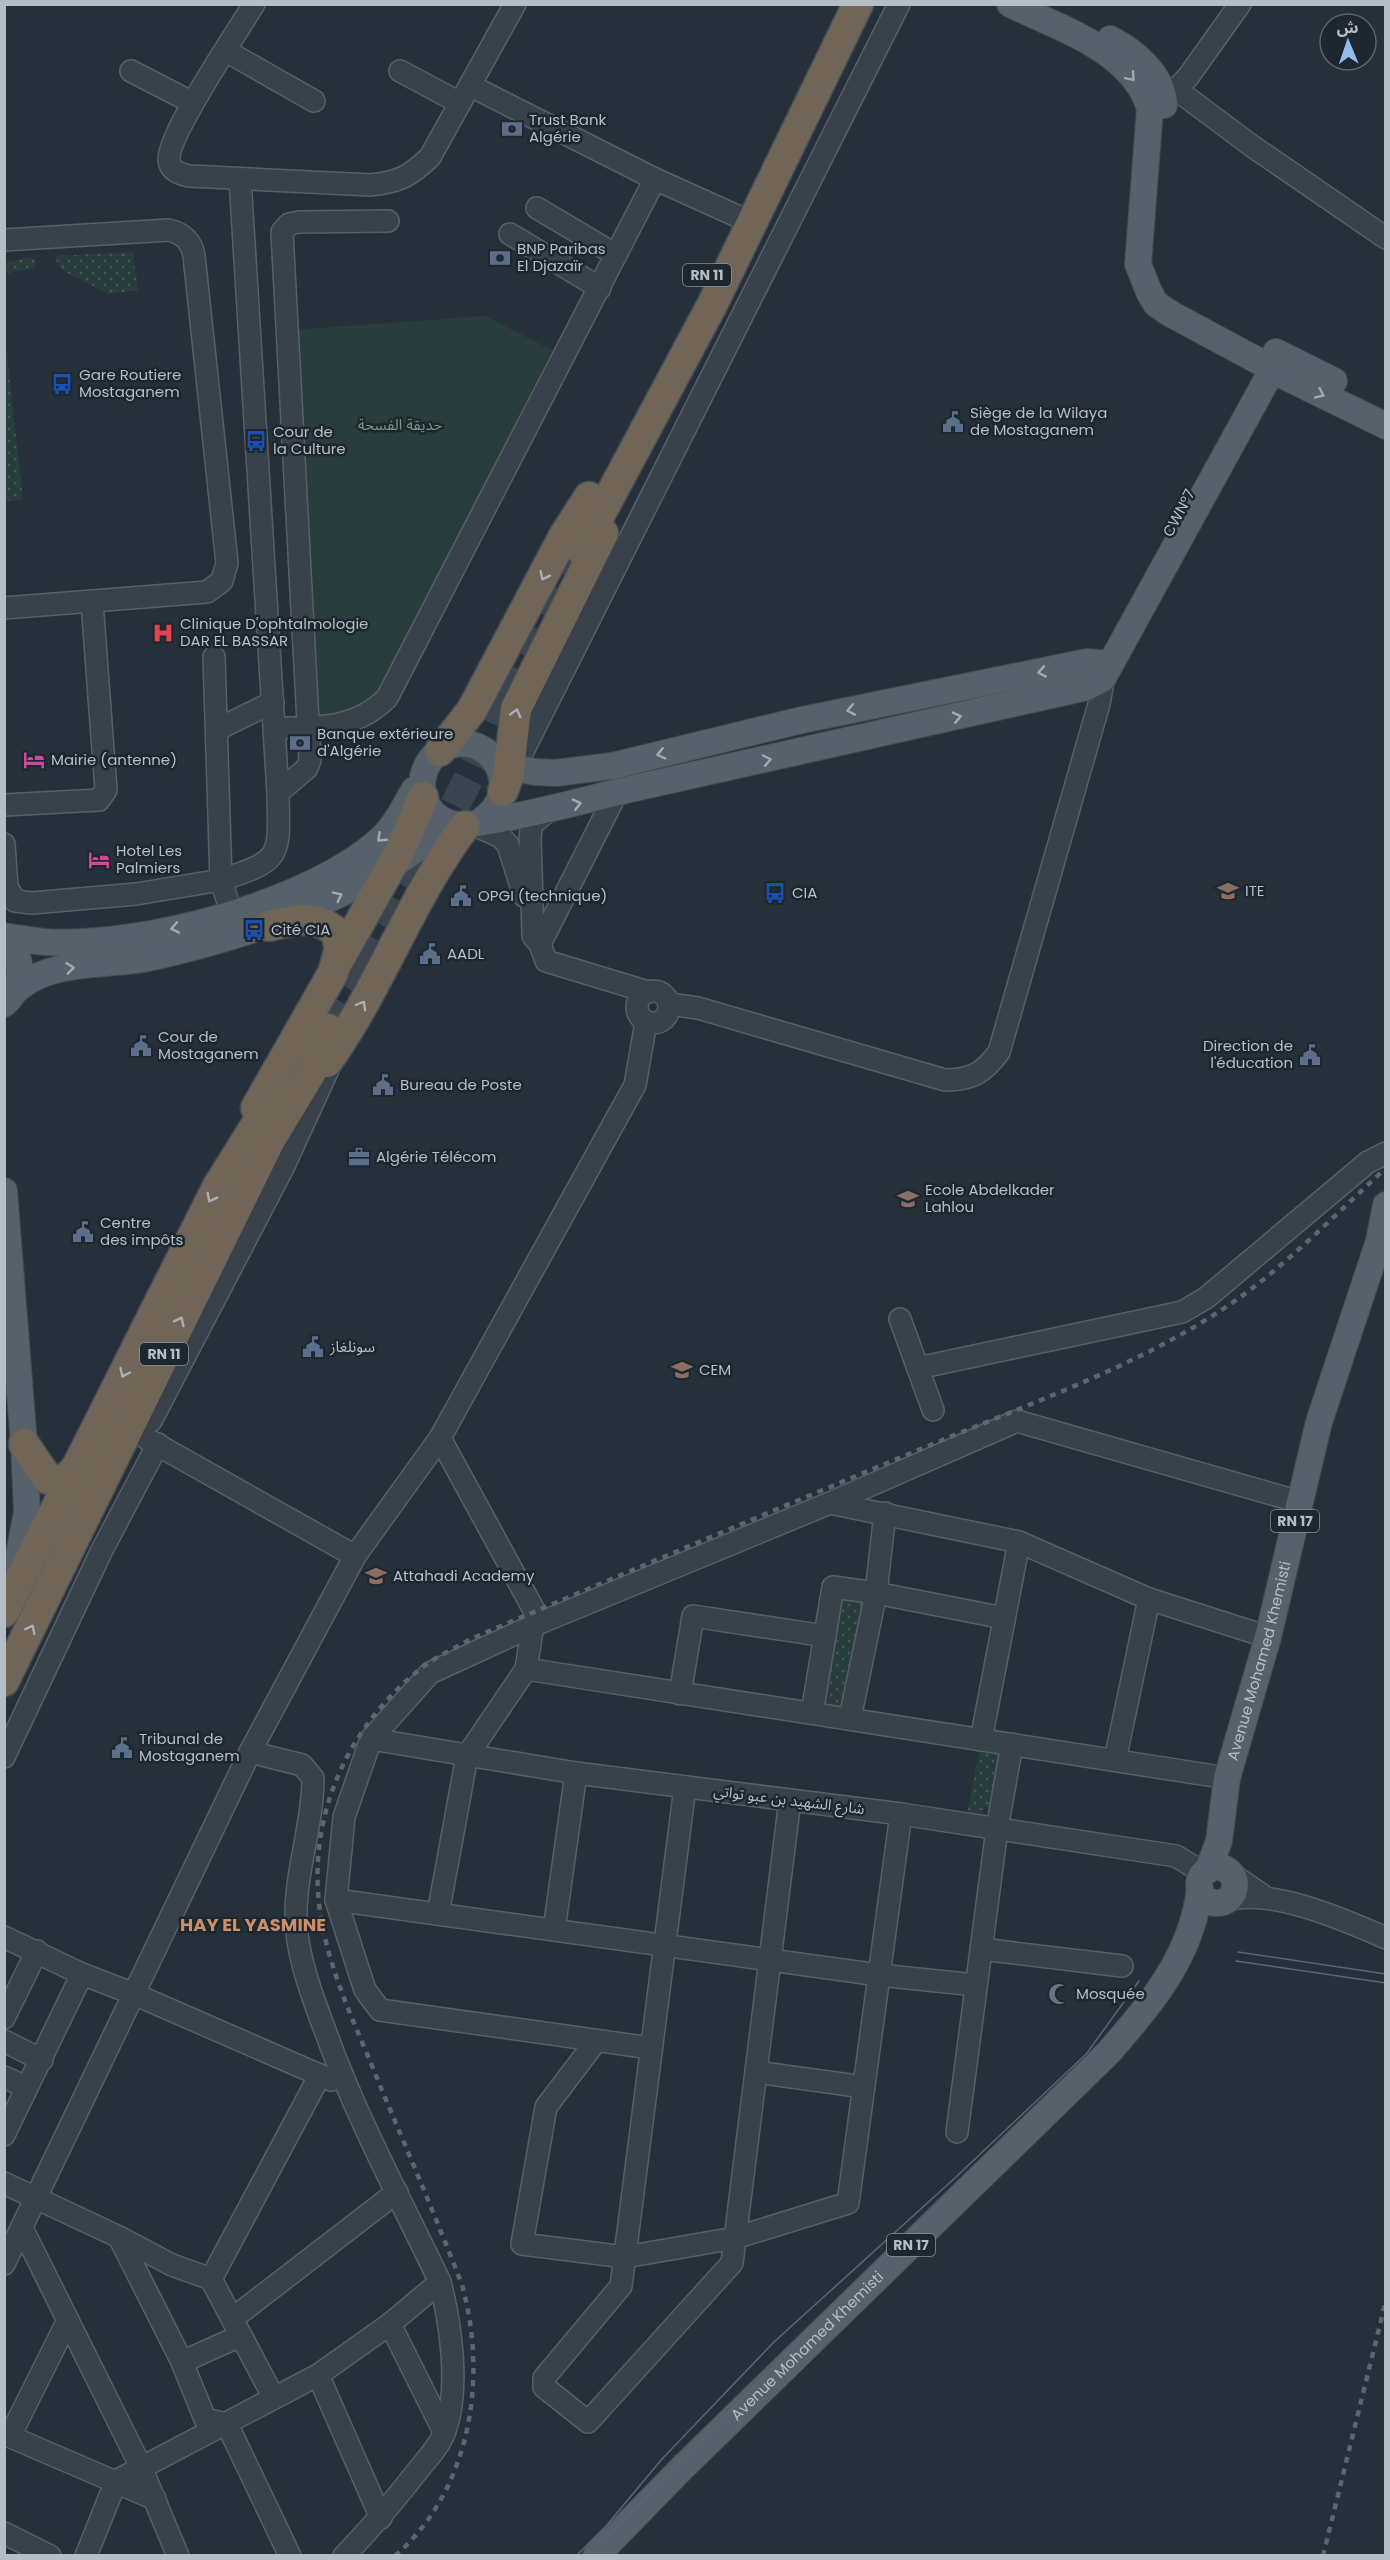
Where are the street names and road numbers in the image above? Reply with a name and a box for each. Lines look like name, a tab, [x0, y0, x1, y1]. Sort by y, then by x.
road number: RN 11	[683, 264, 731, 286]
street label: CWN°7	[1157, 485, 1200, 540]
road number: RN 11	[140, 1343, 188, 1365]
road number: RN 17	[1271, 1510, 1319, 1532]
street label: Avenue Mohamed Khemisti	[1222, 1559, 1296, 1763]
street label: شارع الشهيد بن عبو تواتي	[712, 1780, 866, 1821]
road number: RN 17	[887, 2234, 935, 2256]
street label: Avenue Mohamed Khemisti	[726, 2266, 888, 2425]

